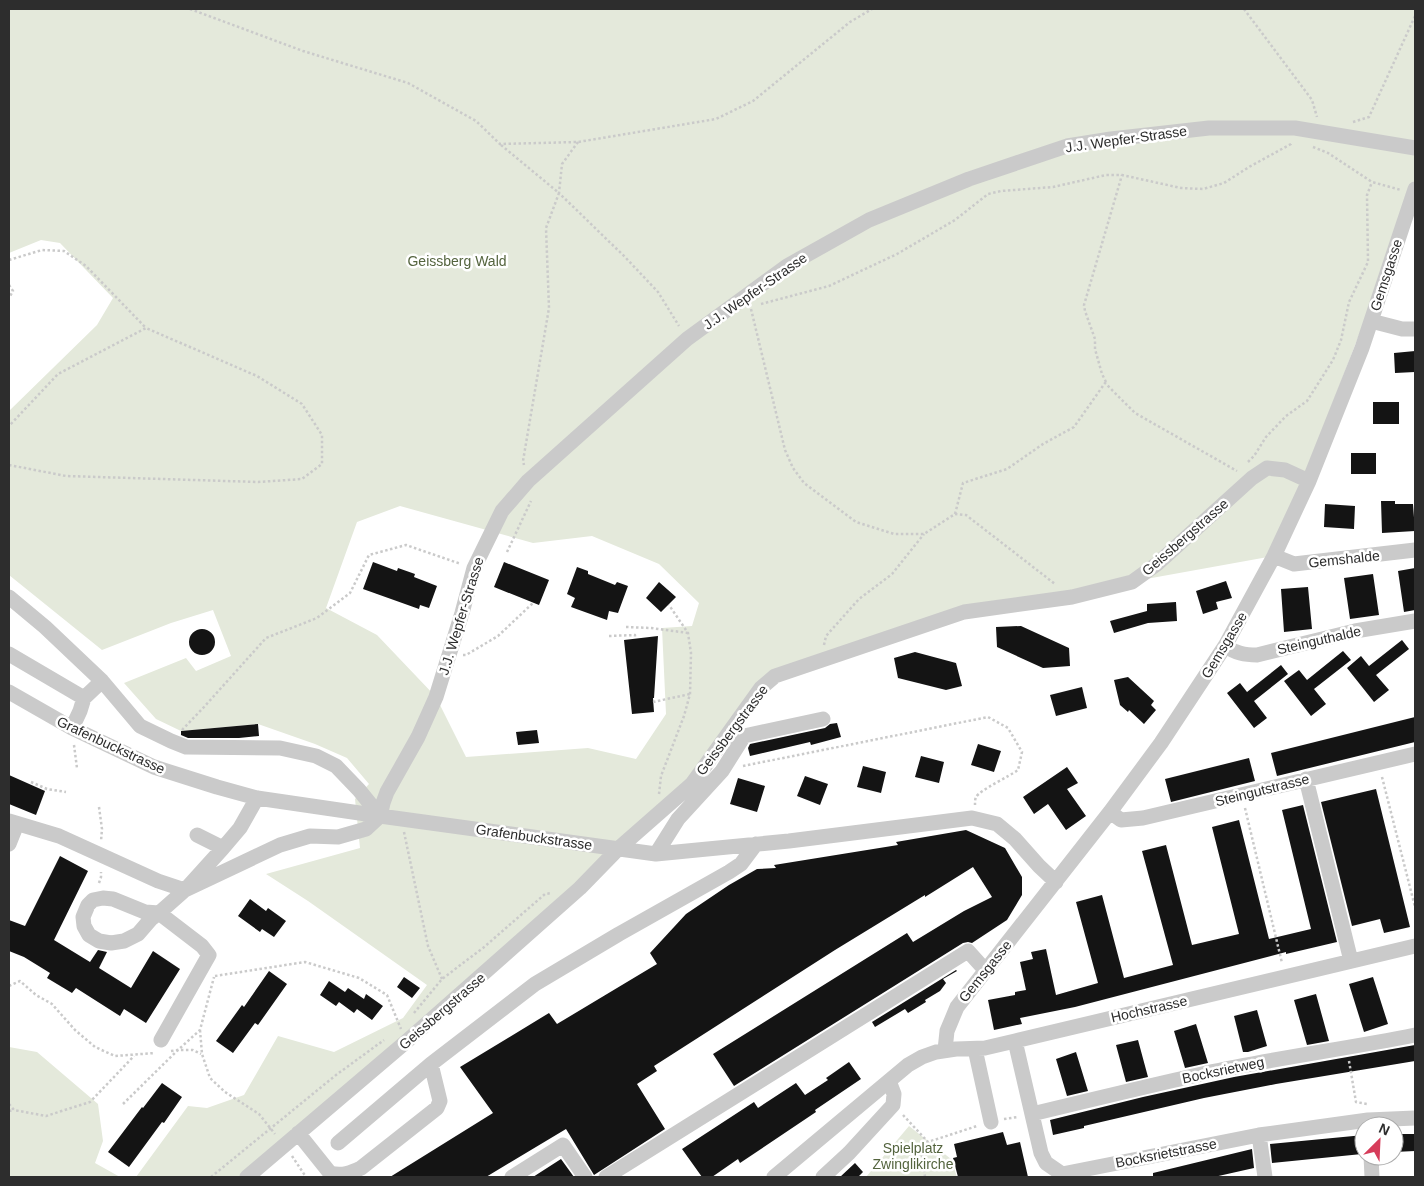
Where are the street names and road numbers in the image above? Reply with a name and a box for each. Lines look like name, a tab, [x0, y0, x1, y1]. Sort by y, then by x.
street label: J.J. Wepfer-Strasse	[1064, 123, 1188, 155]
street label: Gemsgasse	[1367, 237, 1405, 313]
street label: J.J. Wepfer-Strasse	[700, 249, 810, 333]
street label: Geissbergstrasse	[1139, 495, 1232, 579]
street label: Gemshalde	[1308, 547, 1381, 571]
street label: J.J. Wepfer-Strasse	[435, 555, 487, 677]
street label: Gemsgasse	[1198, 609, 1250, 681]
street label: Steinguthalde	[1275, 623, 1363, 657]
street label: Geissbergstrasse	[693, 682, 771, 778]
street label: Grafenbuckstrasse	[54, 713, 168, 777]
street label: Steingutstrasse	[1213, 771, 1311, 809]
street label: Grafenbuckstrasse	[475, 821, 593, 853]
street label: Gemsgasse	[955, 937, 1015, 1005]
street label: Geissbergstrasse	[396, 969, 489, 1053]
street label: Hochstrasse	[1109, 992, 1189, 1026]
street label: Bocksrietweg	[1181, 1054, 1265, 1086]
street label: Bocksrietstrasse	[1114, 1135, 1218, 1171]

